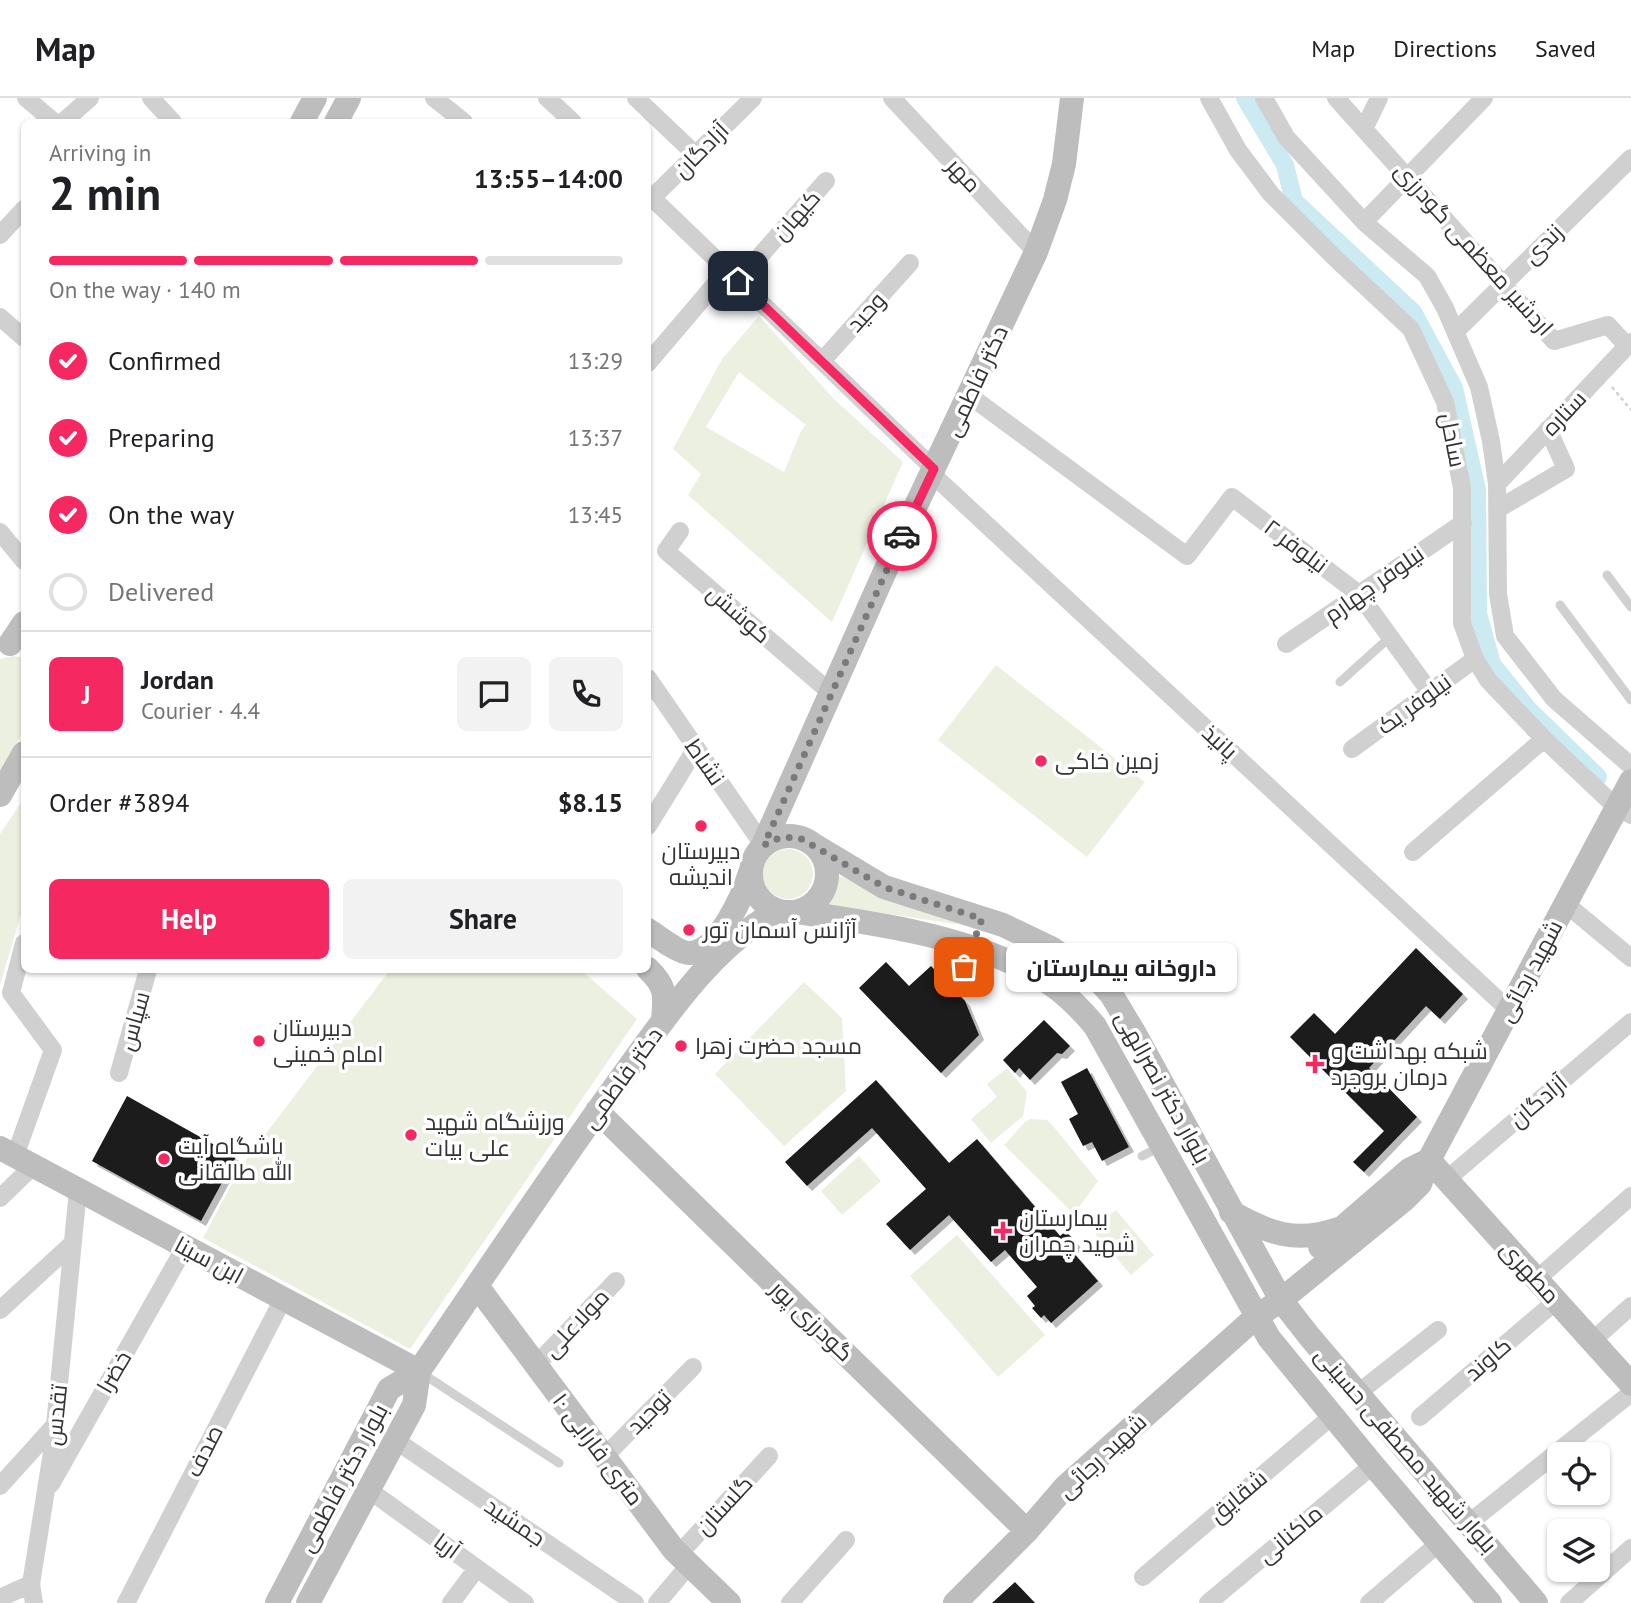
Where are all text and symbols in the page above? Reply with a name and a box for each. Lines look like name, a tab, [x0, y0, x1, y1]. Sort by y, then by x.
text: Map	[35, 27, 96, 70]
text: Map	[1311, 33, 1355, 64]
text: Directions	[1393, 33, 1497, 64]
text: Saved	[1535, 33, 1596, 64]
street label: آزادگان	[667, 116, 735, 184]
text: Arriving in	[49, 138, 151, 167]
street label: مهر	[940, 150, 988, 198]
street label: اردشیر معظمی گودرزی	[1389, 156, 1560, 341]
text: 13:55–14:00	[474, 162, 623, 195]
text: 2 min	[49, 163, 161, 223]
street label: کیهان	[765, 183, 826, 246]
street label: زندی	[1516, 217, 1569, 270]
pin	[708, 251, 768, 311]
icon: home	[719, 262, 757, 300]
text: On the way · 140 m	[49, 275, 241, 304]
street label: وحید	[840, 285, 891, 338]
street label: دکتر فاطمی	[937, 321, 1014, 441]
icon: check	[49, 342, 87, 380]
text: Confirmed	[108, 344, 221, 377]
text: 13:29	[568, 346, 623, 375]
street label: ستاره	[1535, 384, 1592, 441]
street label: ساحل	[1434, 410, 1473, 469]
icon: check	[49, 419, 87, 457]
text: Preparing	[108, 421, 215, 454]
text: 13:37	[568, 423, 623, 452]
icon: check	[49, 496, 87, 534]
text: On the way	[108, 498, 234, 531]
text: 13:45	[568, 500, 623, 529]
courier	[867, 501, 937, 571]
street label: نیلوفر ۲	[1259, 512, 1334, 579]
icon: car	[883, 517, 921, 555]
street label: نیلوفر چهارم	[1318, 539, 1430, 630]
text: Delivered	[108, 575, 214, 608]
street label: کوشش	[701, 578, 777, 649]
button: chat	[457, 657, 531, 731]
button: phone	[549, 657, 623, 731]
text: Jordan	[141, 663, 214, 696]
street label: نیلوفر یک	[1371, 667, 1457, 740]
text: J	[82, 678, 90, 711]
text: Courier · 4.4	[141, 696, 260, 725]
street label: پانیذ	[1196, 718, 1244, 766]
street label: نشاط	[679, 733, 732, 791]
place label: زمین خاکی	[1055, 746, 1159, 775]
marker: زمین خاکی	[1033, 753, 1049, 769]
text: Order #3894	[49, 786, 189, 819]
text: $8.15	[558, 786, 623, 819]
marker: دبیرستان اندیشه	[693, 818, 709, 834]
place label: دبیرستان اندیشه	[662, 836, 740, 891]
button: Help	[49, 879, 329, 959]
button: Share	[343, 879, 623, 959]
place label: آژانس آسمان تور	[701, 915, 857, 944]
street label: شهید رجائی	[1491, 915, 1569, 1027]
marker: آژانس آسمان تور	[681, 922, 697, 938]
pin	[934, 937, 994, 997]
callout: داروخانه بیمارستان	[1006, 942, 1237, 992]
icon: bag	[945, 948, 983, 986]
text: داروخانه بیمارستان	[1026, 953, 1217, 982]
street label: سپاس	[111, 988, 156, 1054]
street label: بلوار دکتر نصرالهی	[1110, 1005, 1217, 1168]
place label: دبیرستان امام خمینی	[273, 1013, 383, 1070]
street label: دکتر فاطمی	[575, 1021, 668, 1134]
place label: مسجد حضرت زهرا	[695, 1031, 862, 1060]
marker: دبیرستان امام خمینی	[251, 1033, 267, 1049]
place label: شبکه بهداشت و درمان بروجرد	[1331, 1036, 1488, 1091]
marker: مسجد حضرت زهرا	[673, 1038, 689, 1054]
marker: شبکه بهداشت و درمان بروجرد	[1305, 1054, 1325, 1074]
street label: آزادگان	[1503, 1068, 1573, 1133]
place label: ورزشگاه شهید علی بیات	[425, 1107, 565, 1162]
marker: ورزشگاه شهید علی بیات	[403, 1127, 419, 1143]
place label: باشگاه آیت الله طالقانی	[178, 1131, 293, 1186]
marker: باشگاه آیت الله طالقانی	[156, 1151, 172, 1167]
place label: بیمارستان شهید چمران	[1019, 1203, 1135, 1259]
marker: بیمارستان شهید چمران	[993, 1221, 1013, 1241]
street label: ابن سینا	[170, 1229, 249, 1290]
street label: مطهری	[1495, 1234, 1566, 1309]
street label: گودرزی پور	[763, 1273, 860, 1368]
street label: مولاعلی	[536, 1282, 615, 1363]
street label: کاوند	[1458, 1331, 1517, 1387]
street label: بلوار شهید مصطفی حسینی	[1309, 1341, 1504, 1559]
street label: خضرا	[90, 1345, 137, 1398]
street label: تقدس	[38, 1383, 73, 1447]
street label: توحید	[620, 1383, 677, 1440]
street label: ۱۰ متری فارابی	[547, 1387, 650, 1511]
street label: بلوار دکتر فاطمی	[291, 1399, 394, 1557]
street label: شهید رجائی	[1051, 1407, 1152, 1504]
street label: صدف	[178, 1420, 229, 1482]
map controls	[1547, 1442, 1610, 1582]
button: locate	[1547, 1442, 1610, 1505]
street label: شقایق	[1203, 1463, 1273, 1528]
street label: گلستان	[689, 1469, 759, 1541]
street label: جمشید	[479, 1491, 551, 1552]
street label: ماکنانی	[1251, 1498, 1328, 1569]
button: layers	[1547, 1519, 1610, 1582]
street label: آریا	[429, 1526, 466, 1565]

